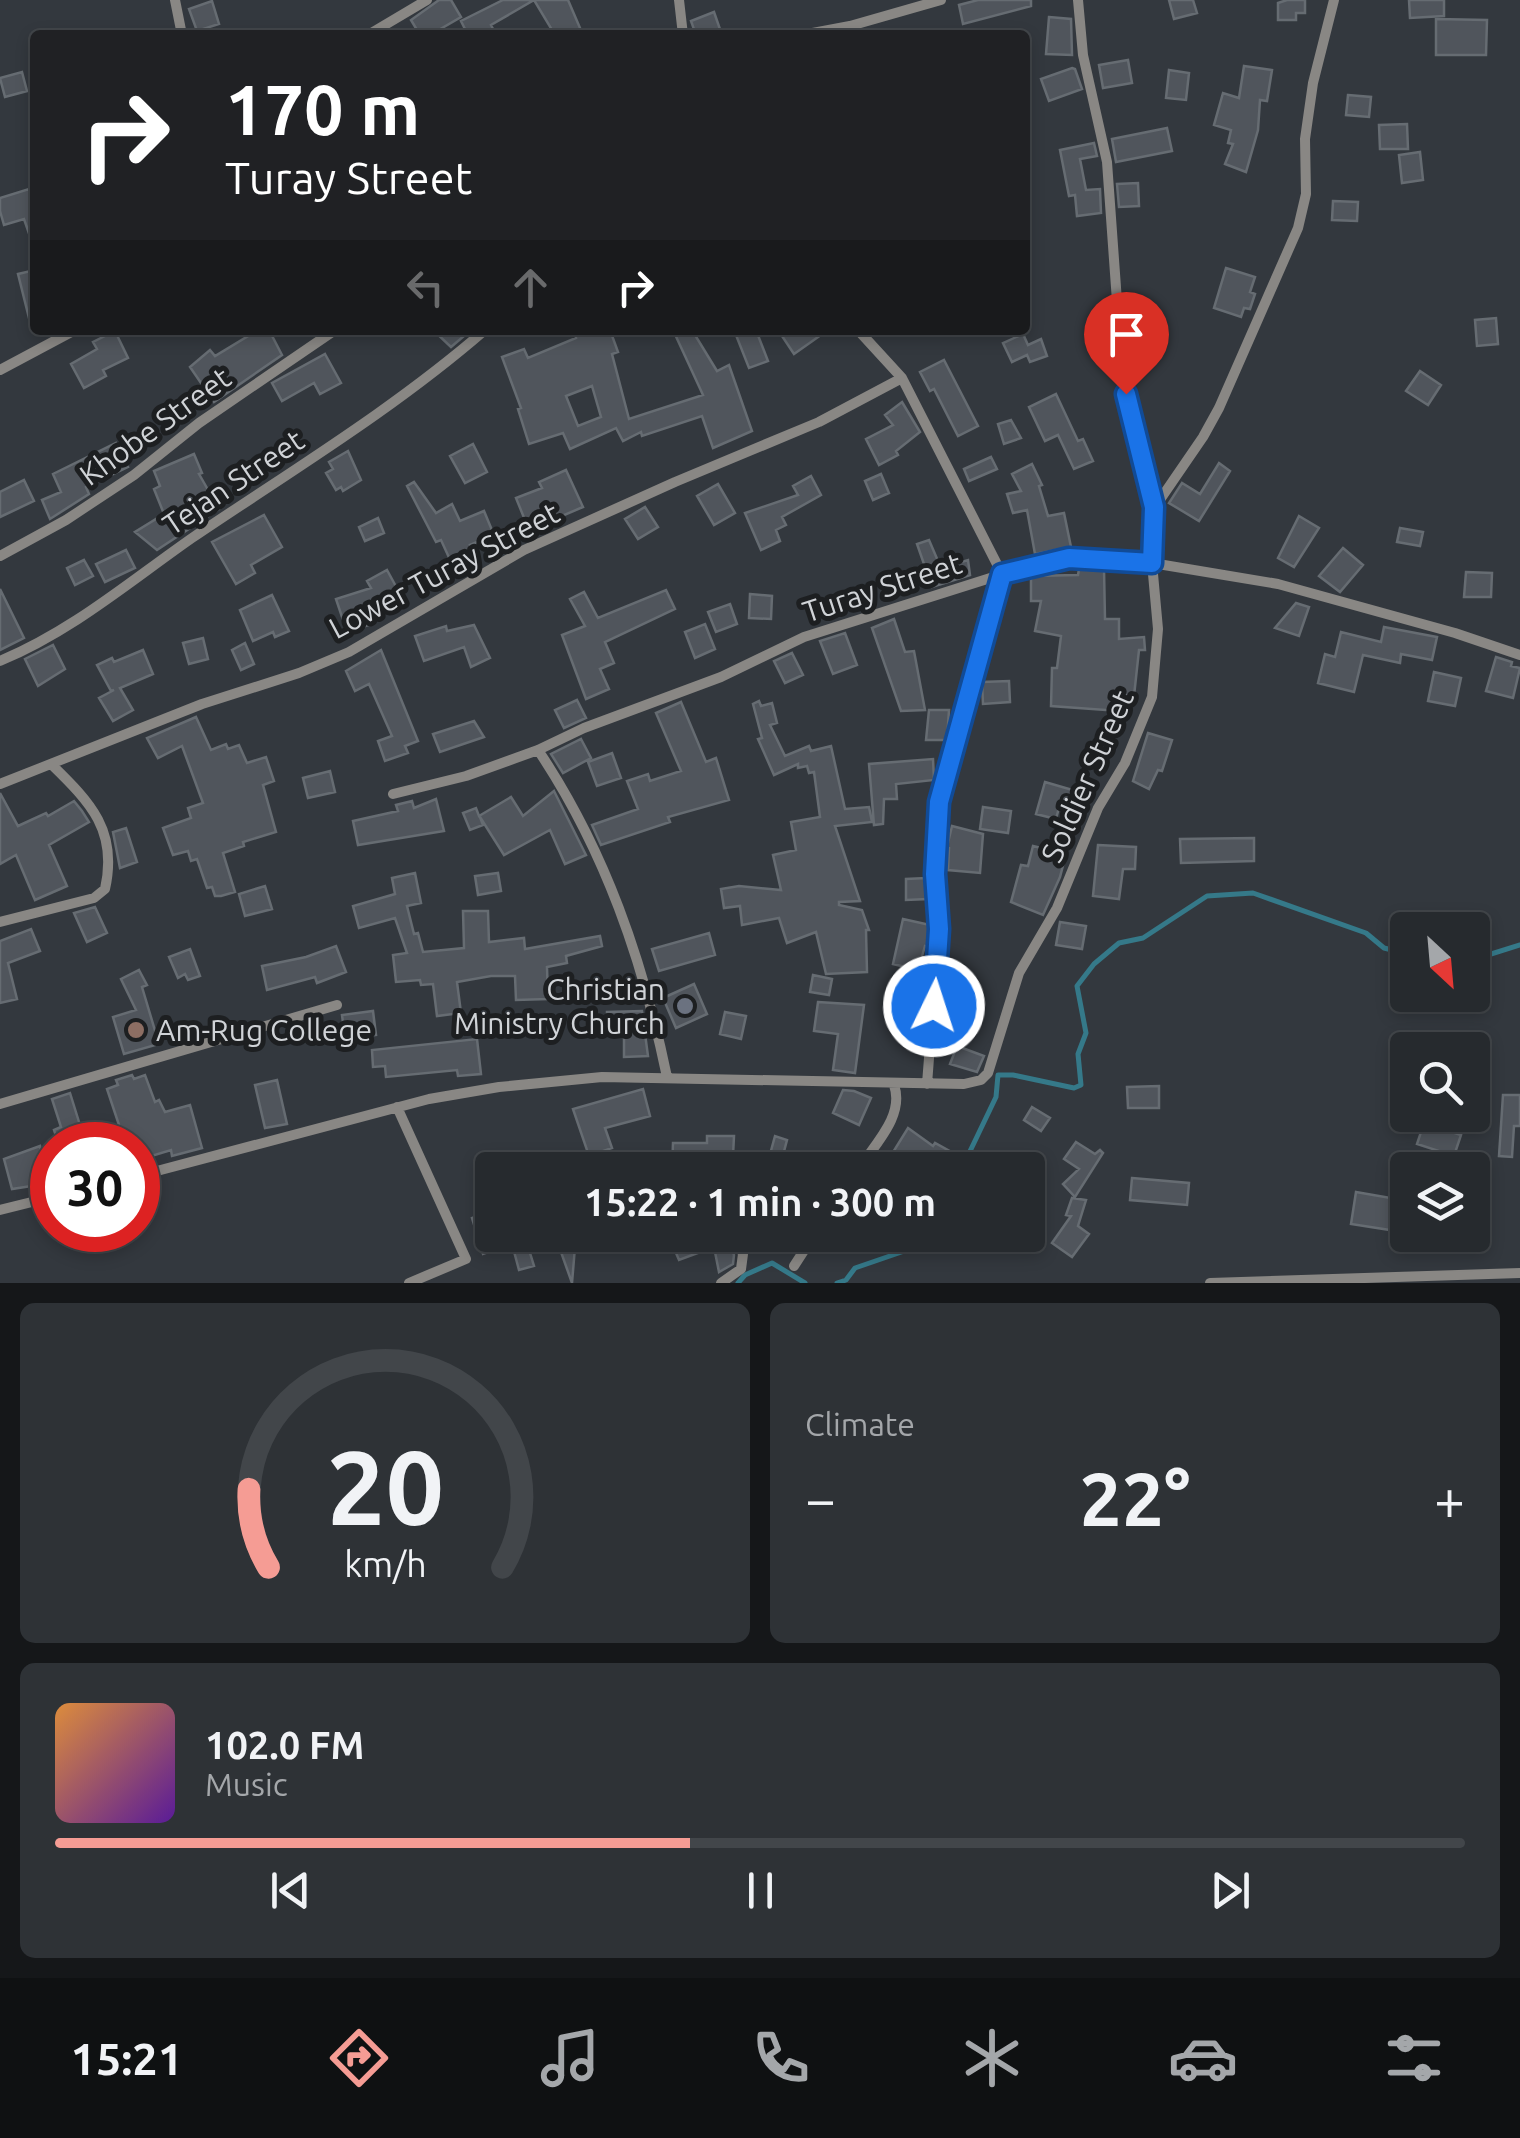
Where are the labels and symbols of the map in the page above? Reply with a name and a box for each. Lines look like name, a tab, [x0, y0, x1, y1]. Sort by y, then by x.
pin	[1084, 292, 1169, 395]
street label: Khobe Street	[73, 360, 237, 492]
street label: Tejan Street	[156, 422, 310, 541]
street label: Lower Turay Street	[323, 495, 565, 645]
street label: Turay Street	[798, 545, 966, 629]
street label: Soldier Street	[1034, 685, 1140, 867]
north arrow	[1390, 912, 1490, 1012]
position arrow	[882, 954, 986, 1058]
place label: Christian Ministry Church	[454, 972, 665, 1040]
marker: Christian Ministry Church	[674, 995, 696, 1017]
place label: Am-Rug College	[156, 1013, 372, 1047]
marker: Am-Rug College	[125, 1019, 147, 1041]
speed limit sign: 30	[30, 1122, 160, 1252]

